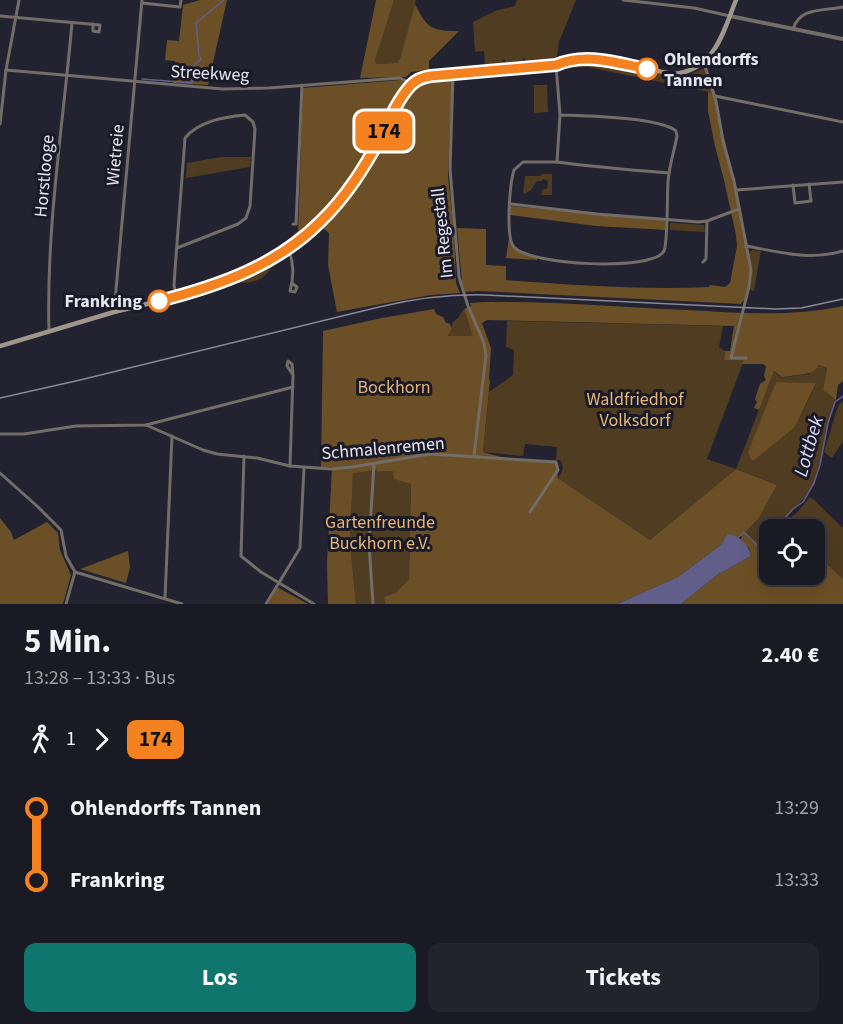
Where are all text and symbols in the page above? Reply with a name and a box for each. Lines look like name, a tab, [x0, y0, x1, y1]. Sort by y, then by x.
place label: Ohlendorffs Tannen	[664, 47, 759, 93]
marker: Ohlendorffs Tannen	[636, 58, 658, 80]
street label: Streekweg	[170, 59, 250, 88]
line badge: 174	[350, 112, 418, 150]
text: 174	[367, 116, 401, 146]
street label: Wietreie	[100, 123, 131, 187]
street label: Horstlooge	[28, 134, 61, 218]
street label: Im Regestall	[425, 186, 460, 279]
place label: Frankring	[65, 289, 142, 314]
marker: Frankring	[148, 290, 170, 312]
park label: Bockhorn	[357, 375, 431, 400]
park label: Waldfriedhof Volksdorf	[586, 387, 684, 433]
water label: Lottbek	[787, 412, 831, 480]
street label: Schmalenremen	[320, 431, 446, 466]
park label: Gartenfreunde Buckhorn e.V.	[325, 510, 435, 556]
map controls	[759, 519, 825, 585]
button: locate	[759, 519, 825, 585]
text: 5 Min.	[24, 618, 111, 665]
text: 2.40 €	[762, 639, 819, 671]
text: 13:28 – 13:33 · Bus	[24, 664, 175, 692]
icon: walk	[24, 723, 57, 756]
icon: forward	[85, 723, 118, 756]
text: 174	[139, 724, 172, 754]
text: 1	[66, 725, 76, 753]
text: Ohlendorffs Tannen	[70, 792, 261, 824]
text: 13:29	[774, 794, 819, 822]
text: Frankring	[70, 864, 165, 896]
text: 13:33	[774, 866, 819, 894]
button: Los	[24, 943, 416, 1012]
button: Tickets	[428, 943, 819, 1012]

